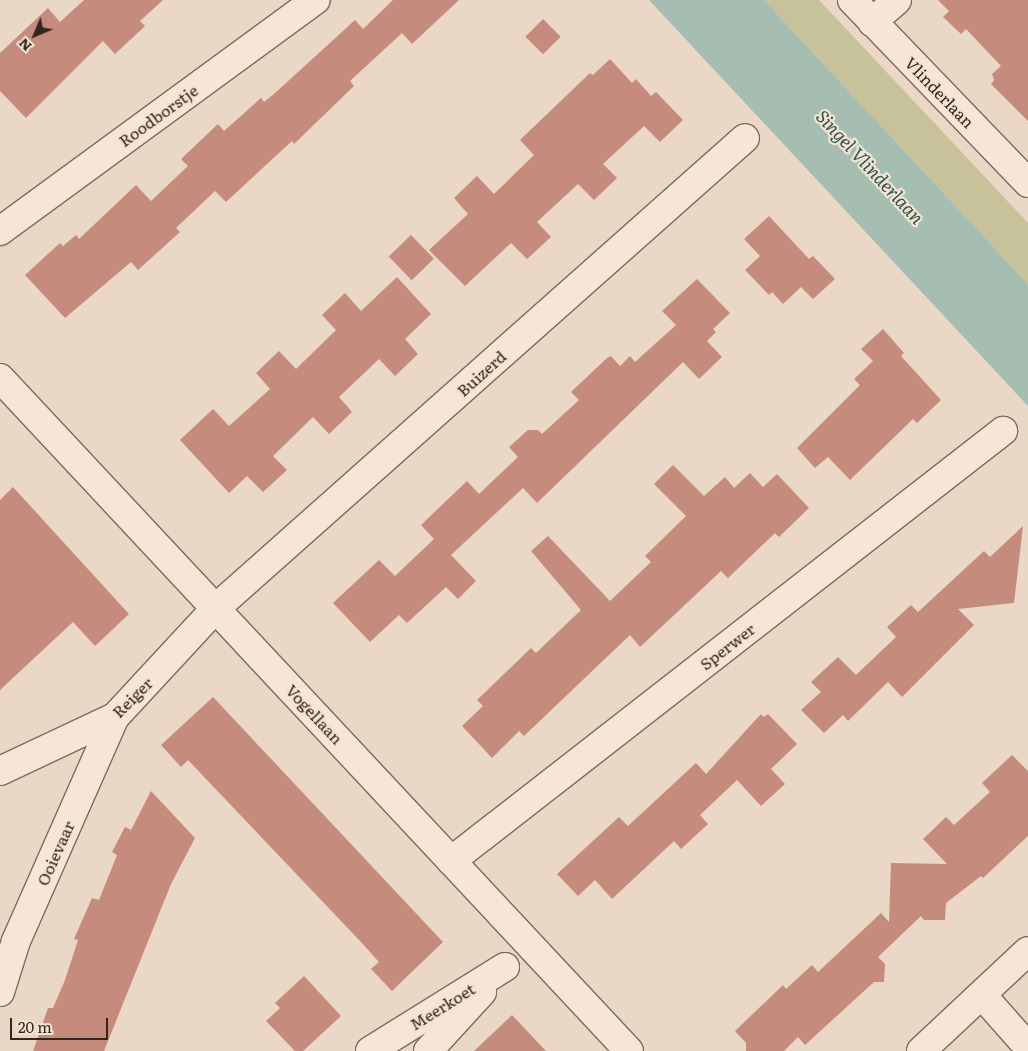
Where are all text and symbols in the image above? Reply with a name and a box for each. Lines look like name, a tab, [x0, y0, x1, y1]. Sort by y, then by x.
north arrow	[10, 10, 60, 60]
text: N	[13, 34, 36, 57]
street label: Vlinderlaan	[901, 53, 979, 131]
street label: Roodborstje	[115, 80, 201, 150]
water label: Singel Vlinderlaan	[812, 106, 928, 228]
street label: Buizerd	[453, 346, 509, 400]
street label: Sperwer	[696, 619, 758, 673]
street label: Reiger	[108, 673, 156, 721]
street label: Vogellaan	[283, 680, 347, 748]
street label: Ooievaar	[32, 818, 78, 888]
street label: Meerkoet	[406, 979, 478, 1033]
scale bar	[12, 1008, 110, 1040]
text: 20 m	[18, 1015, 52, 1038]

